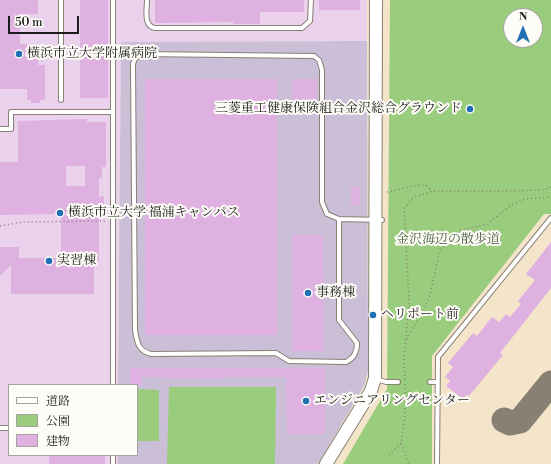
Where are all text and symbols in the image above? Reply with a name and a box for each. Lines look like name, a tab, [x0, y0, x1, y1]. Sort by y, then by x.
scale bar	[10, 8, 81, 34]
north arrow	[503, 8, 543, 48]
text: N	[519, 10, 527, 24]
text: 50 m	[15, 15, 43, 30]
place label: 横浜市立大学附属病院	[27, 46, 157, 62]
marker: 横浜市立大学附属病院	[14, 49, 24, 59]
place label: 三菱重工健康保険組合金沢総合グラウンド	[215, 101, 462, 117]
marker: 三菱重工健康保険組合金沢総合グラウンド	[465, 104, 475, 114]
place label: 横浜市立大学 福浦キャンパス	[68, 205, 240, 221]
marker: 横浜市立大学 福浦キャンパス	[55, 208, 65, 218]
park label: 金沢海辺の散歩道	[396, 232, 500, 248]
place label: 実習棟	[57, 253, 96, 269]
marker: 実習棟	[44, 256, 54, 266]
place label: 事務棟	[316, 285, 355, 301]
marker: 事務棟	[303, 288, 313, 298]
place label: ヘリポート前	[381, 307, 459, 323]
marker: ヘリポート前	[368, 310, 378, 320]
legend	[8, 384, 138, 456]
place label: エンジニアリングセンター	[314, 393, 470, 409]
text: 道路	[46, 394, 70, 409]
marker: エンジニアリングセンター	[301, 396, 311, 406]
text: 公園	[46, 414, 70, 429]
text: 建物	[46, 434, 70, 449]

